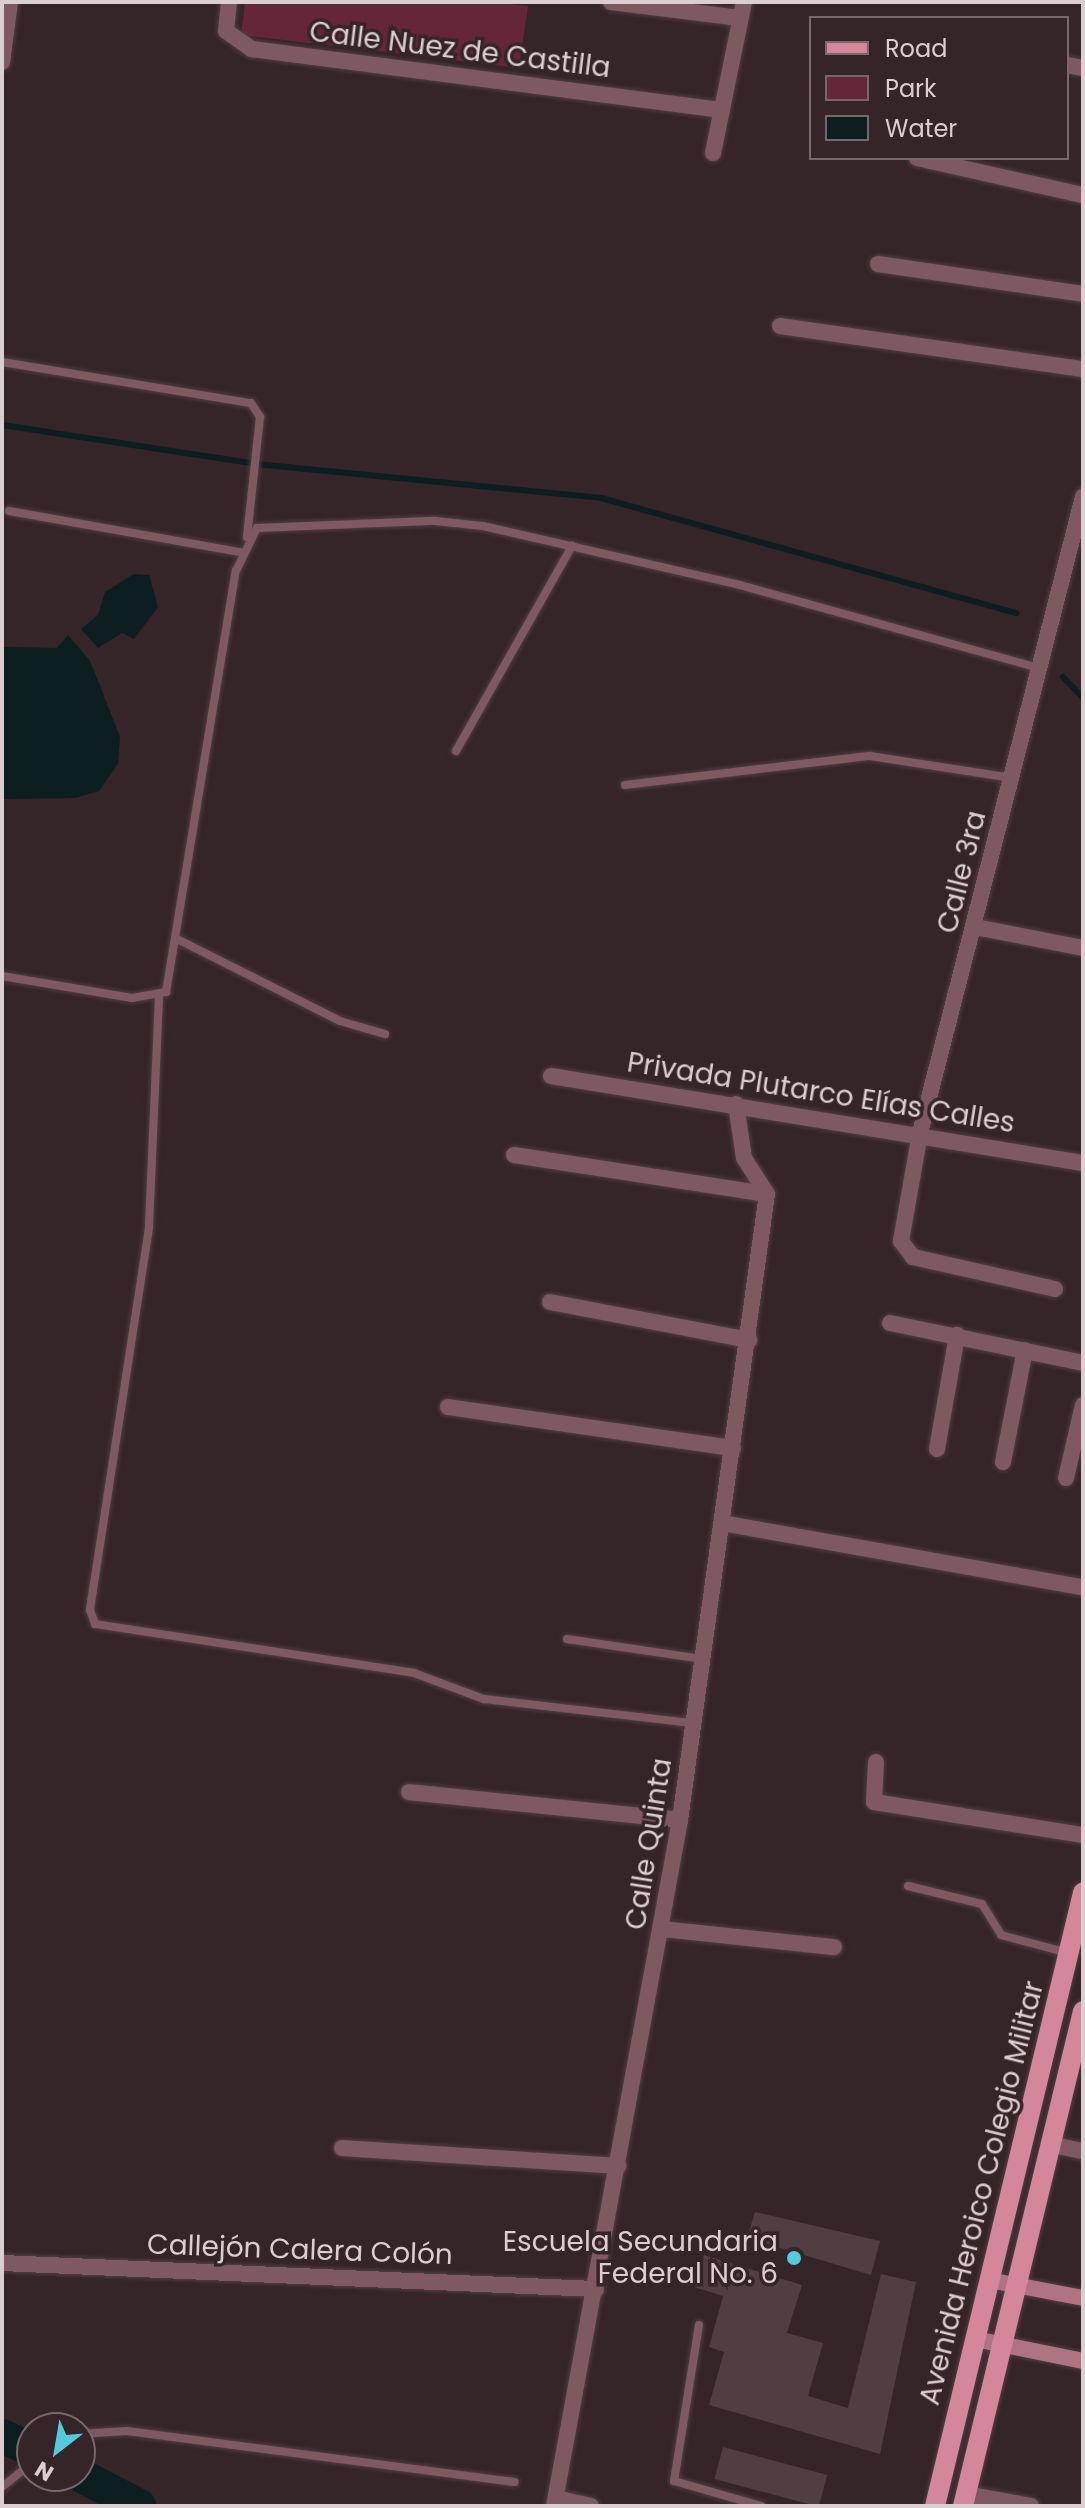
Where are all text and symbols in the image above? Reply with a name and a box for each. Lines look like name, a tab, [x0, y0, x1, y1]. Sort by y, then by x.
street label: Calle Nuez de Castilla	[308, 15, 612, 85]
legend	[809, 16, 1069, 160]
text: Road	[885, 32, 947, 65]
text: Park	[885, 72, 936, 105]
text: Water	[885, 112, 957, 145]
street label: Calle 3ra	[931, 807, 993, 937]
street label: Privada Plutarco Elías Calles	[625, 1046, 1017, 1140]
street label: Calle Quinta	[619, 1756, 679, 1932]
street label: Avenida Heroico Colegio Militar	[913, 1978, 1051, 2408]
place label: Escuela Secundaria Federal No. 6	[503, 2225, 778, 2291]
street label: Callejón Calera Colón	[147, 2228, 453, 2272]
marker: Escuela Secundaria Federal No. 6	[785, 2249, 803, 2267]
north arrow	[16, 2412, 96, 2492]
text: N	[29, 2454, 59, 2489]

